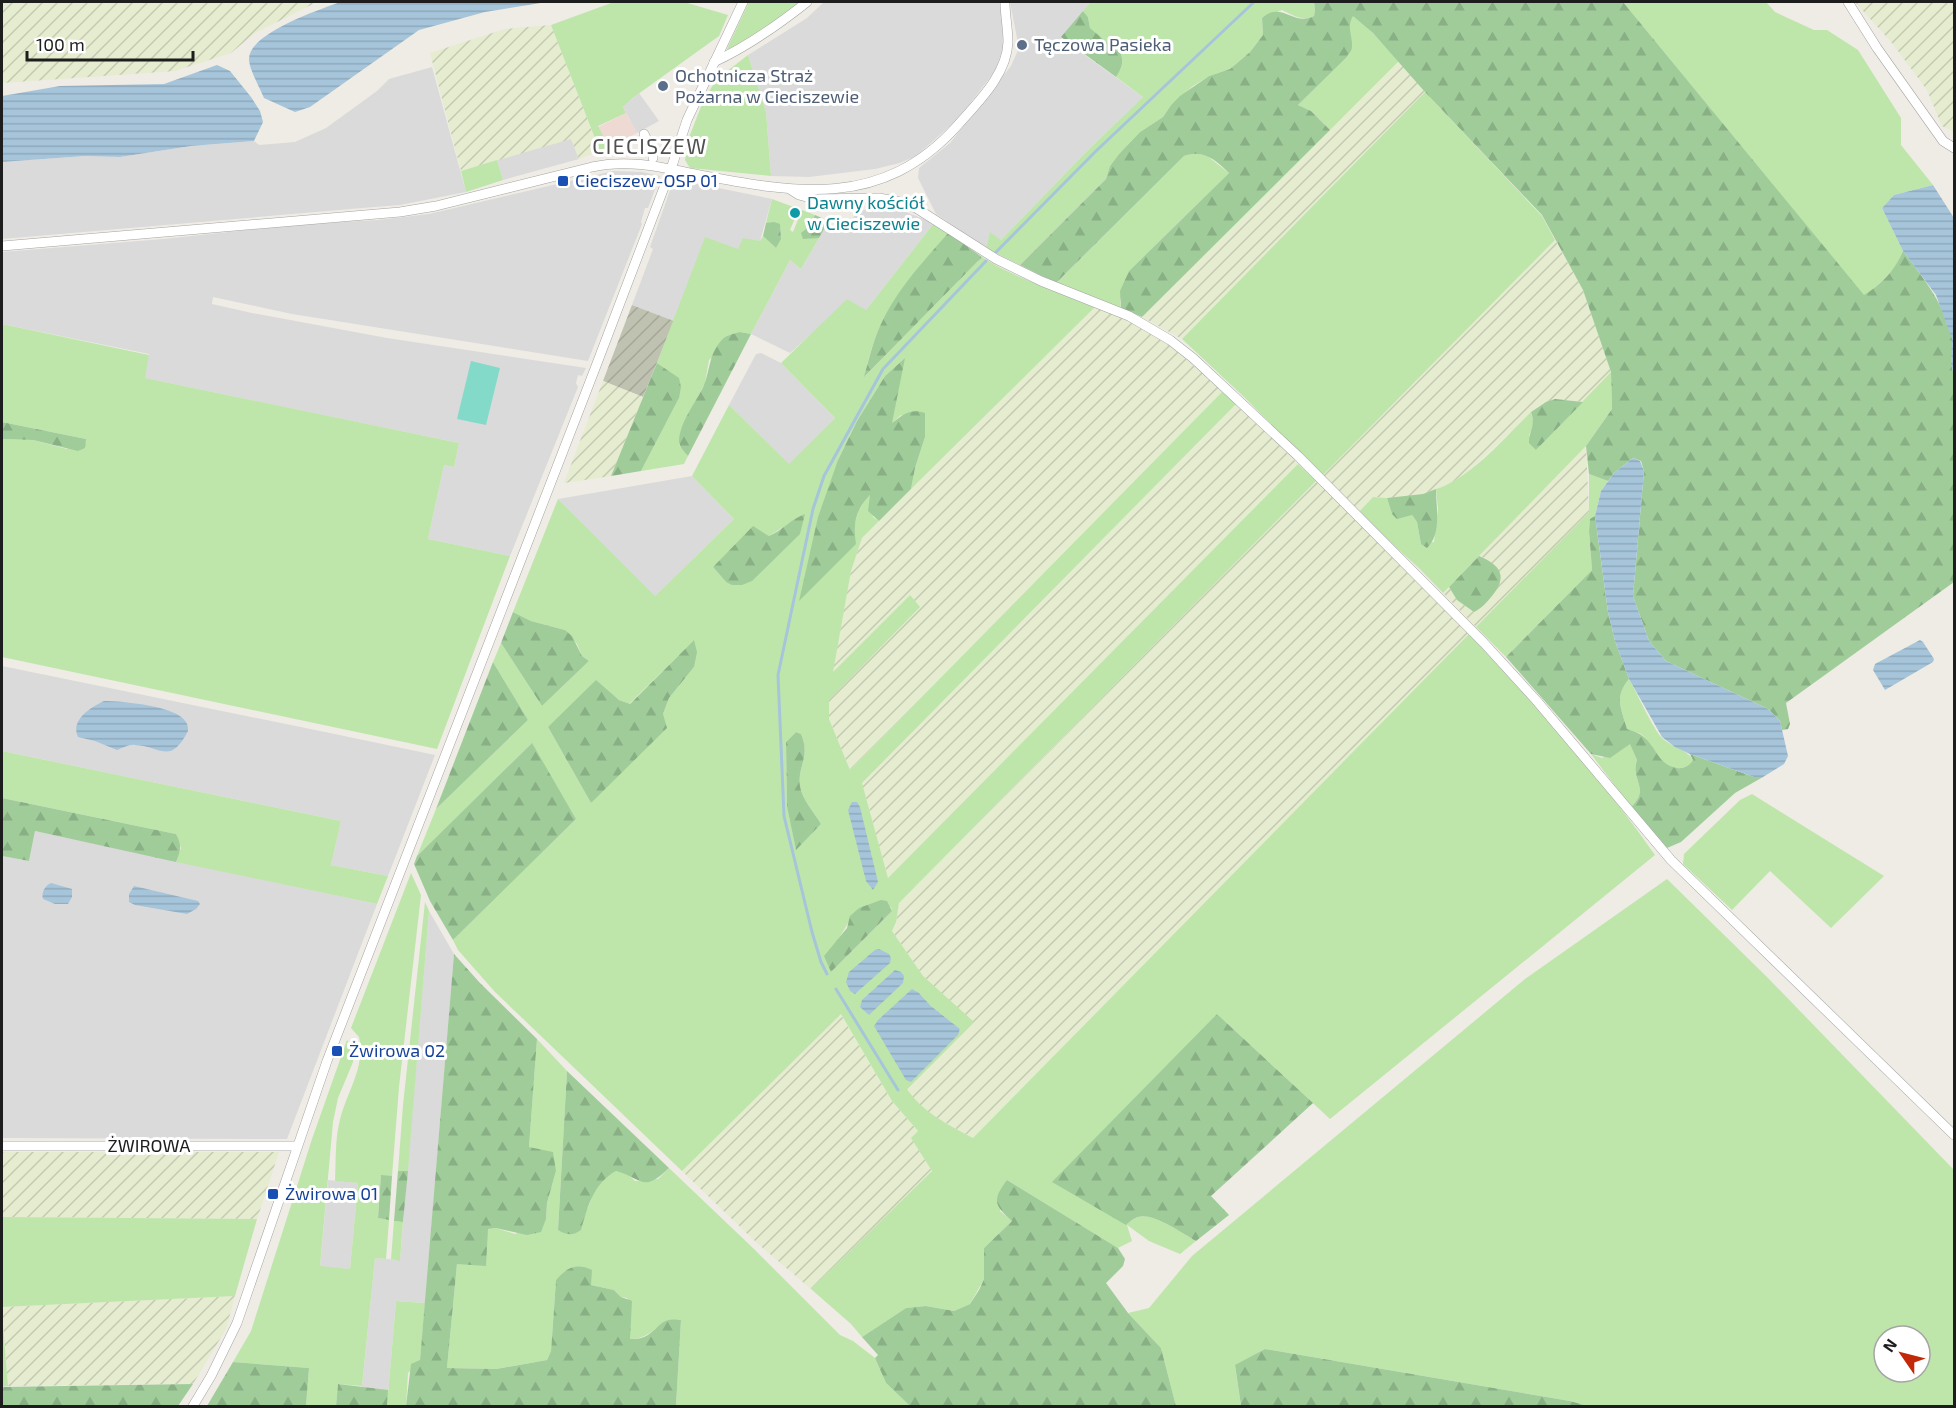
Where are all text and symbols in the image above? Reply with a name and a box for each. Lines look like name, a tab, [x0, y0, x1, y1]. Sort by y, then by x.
scale bar	[27, 24, 194, 62]
text: 100 m	[36, 33, 85, 55]
place label: Tęczowa Pasieka	[1034, 33, 1172, 55]
marker: Tęczowa Pasieka	[1015, 38, 1029, 52]
place label: Ochotnicza Straż Pożarna w Cieciszewie	[675, 64, 859, 107]
marker: Ochotnicza Straż Pożarna w Cieciszewie	[656, 79, 670, 93]
district label: CIECISZEW	[592, 133, 708, 158]
place label: Cieciszew-OSP 01	[575, 169, 718, 191]
marker: Cieciszew-OSP 01	[556, 174, 570, 188]
place label: Dawny kościół w Cieciszewie	[807, 191, 925, 234]
marker: Dawny kościół w Cieciszewie	[788, 206, 802, 220]
place label: Żwirowa 02	[349, 1039, 445, 1061]
marker: Żwirowa 02	[330, 1044, 344, 1058]
street label: ŻWIROWA	[108, 1134, 191, 1156]
place label: Żwirowa 01	[285, 1182, 378, 1204]
marker: Żwirowa 01	[266, 1187, 280, 1201]
north arrow	[1872, 1324, 1932, 1384]
text: N	[1878, 1335, 1900, 1355]

